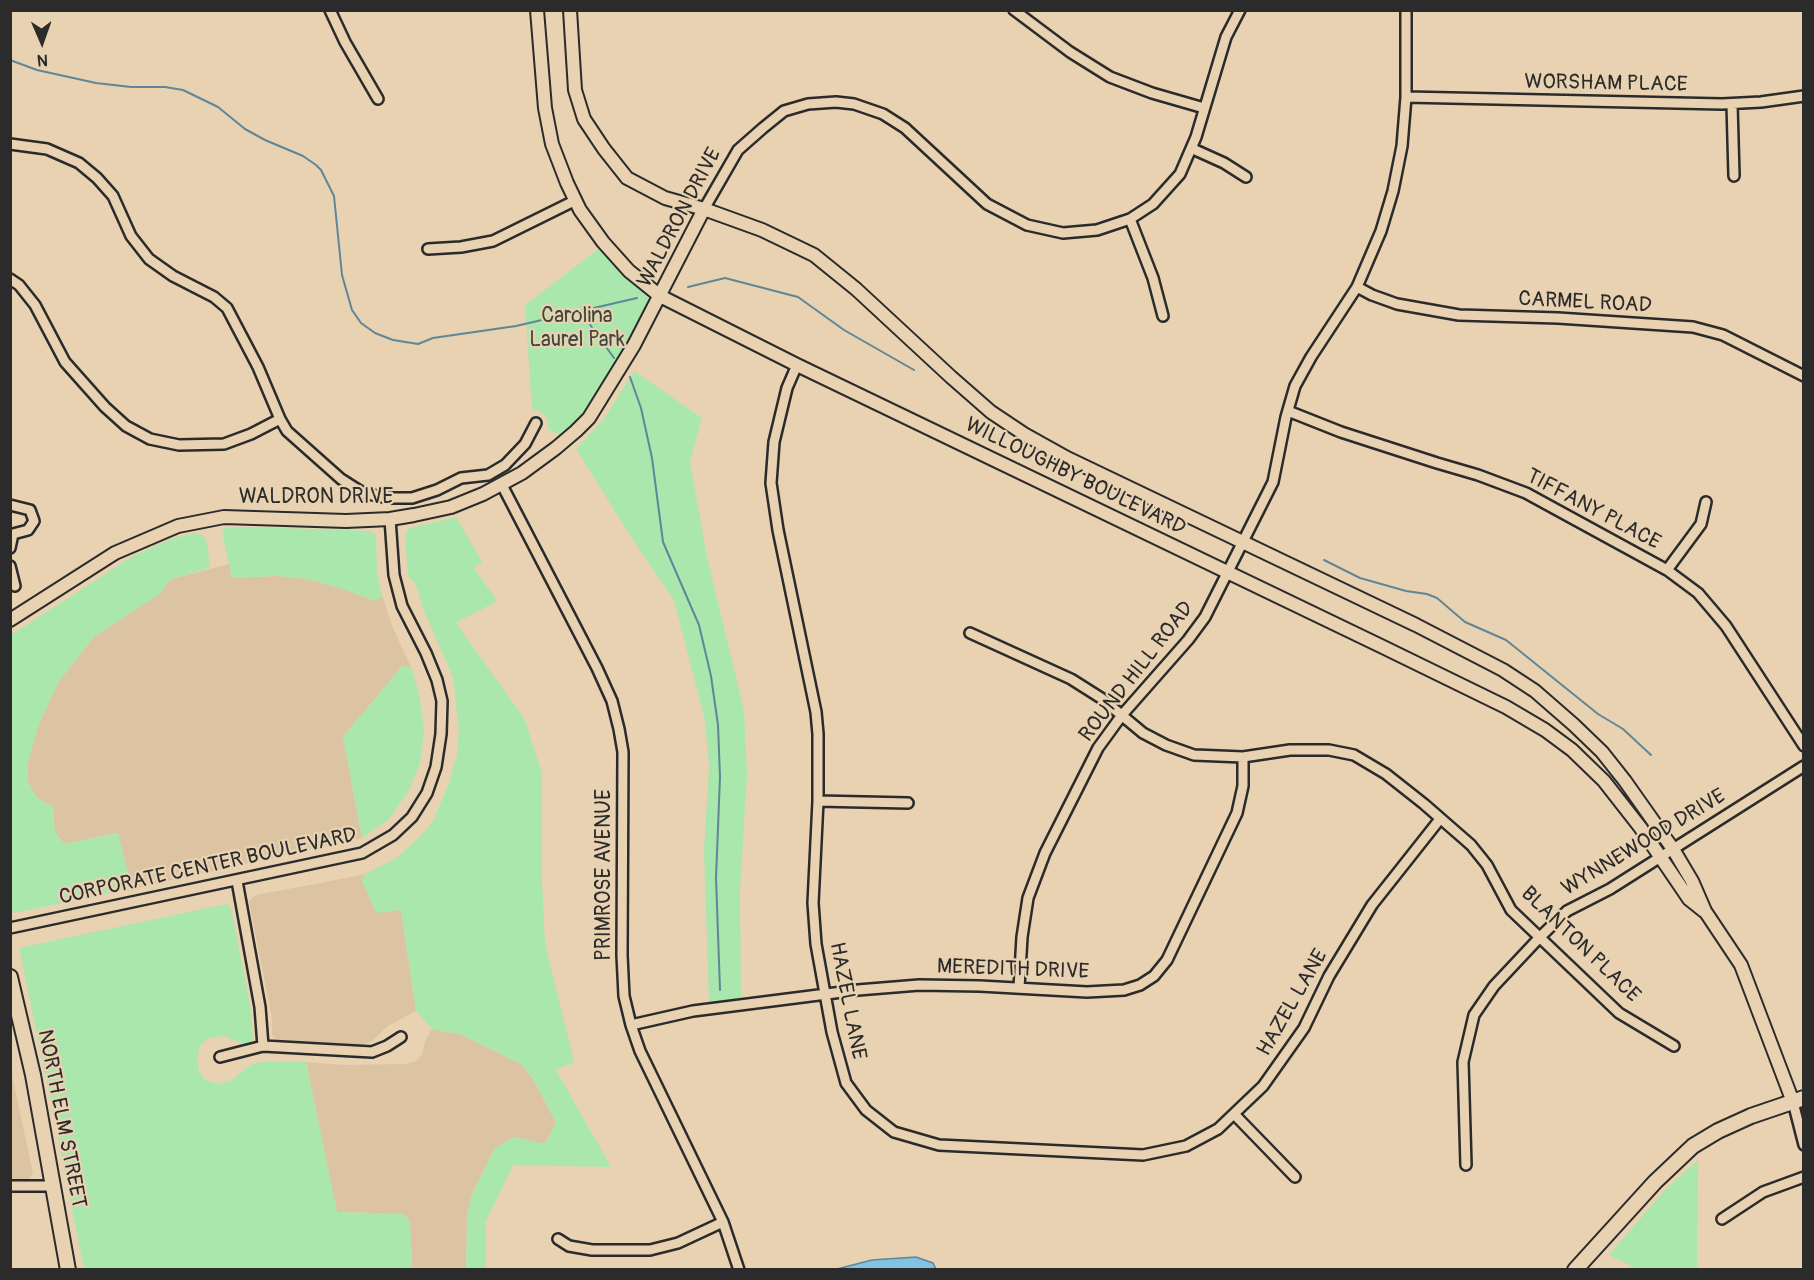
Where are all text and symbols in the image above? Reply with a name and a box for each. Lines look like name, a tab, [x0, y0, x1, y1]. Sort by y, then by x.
north arrow	[12, 12, 72, 72]
text: N	[37, 50, 48, 70]
street label: WORSHAM PLACE	[1524, 70, 1688, 98]
street label: WALDRON DRIVE	[633, 144, 727, 292]
street label: CARMEL ROAD	[1518, 287, 1652, 319]
park label: Carolina Laurel Park	[529, 304, 625, 354]
street label: WILLOUGHBY BOULEVARD	[961, 413, 1189, 541]
street label: TIFFANY PLACE	[1522, 464, 1664, 556]
street label: WALDRON DRIVE	[239, 485, 393, 511]
street label: ROUND HILL ROAD	[1074, 597, 1200, 747]
street label: WYNNEWOOD DRIVE	[1558, 784, 1730, 902]
street label: PRIMROSE AVENUE	[592, 789, 618, 961]
street label: CORPORATE CENTER BOULEVARD	[57, 823, 359, 911]
street label: BLANTON PLACE	[1515, 882, 1645, 1008]
street label: HAZEL LANE	[823, 940, 871, 1062]
street label: HAZEL LANE	[1252, 945, 1334, 1061]
street label: MEREDITH DRIVE	[936, 955, 1090, 985]
street label: NORTH ELM STREET	[31, 1028, 91, 1210]

